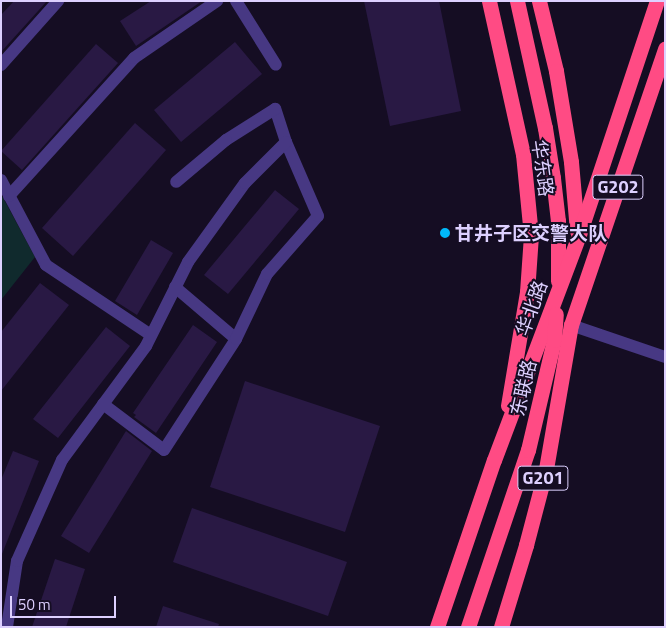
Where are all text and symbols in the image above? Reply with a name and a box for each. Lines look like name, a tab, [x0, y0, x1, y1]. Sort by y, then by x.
street label: 华东路	[528, 138, 558, 198]
road number: G202	[592, 172, 644, 202]
place label: 甘井子区交警大队	[455, 222, 607, 244]
marker: 甘井子区交警大队	[439, 227, 451, 239]
street label: 华北路	[511, 277, 551, 339]
street label: 东联路	[505, 358, 541, 418]
road number: G201	[517, 462, 569, 493]
scale bar	[12, 586, 119, 618]
text: 50 m	[18, 593, 51, 616]

